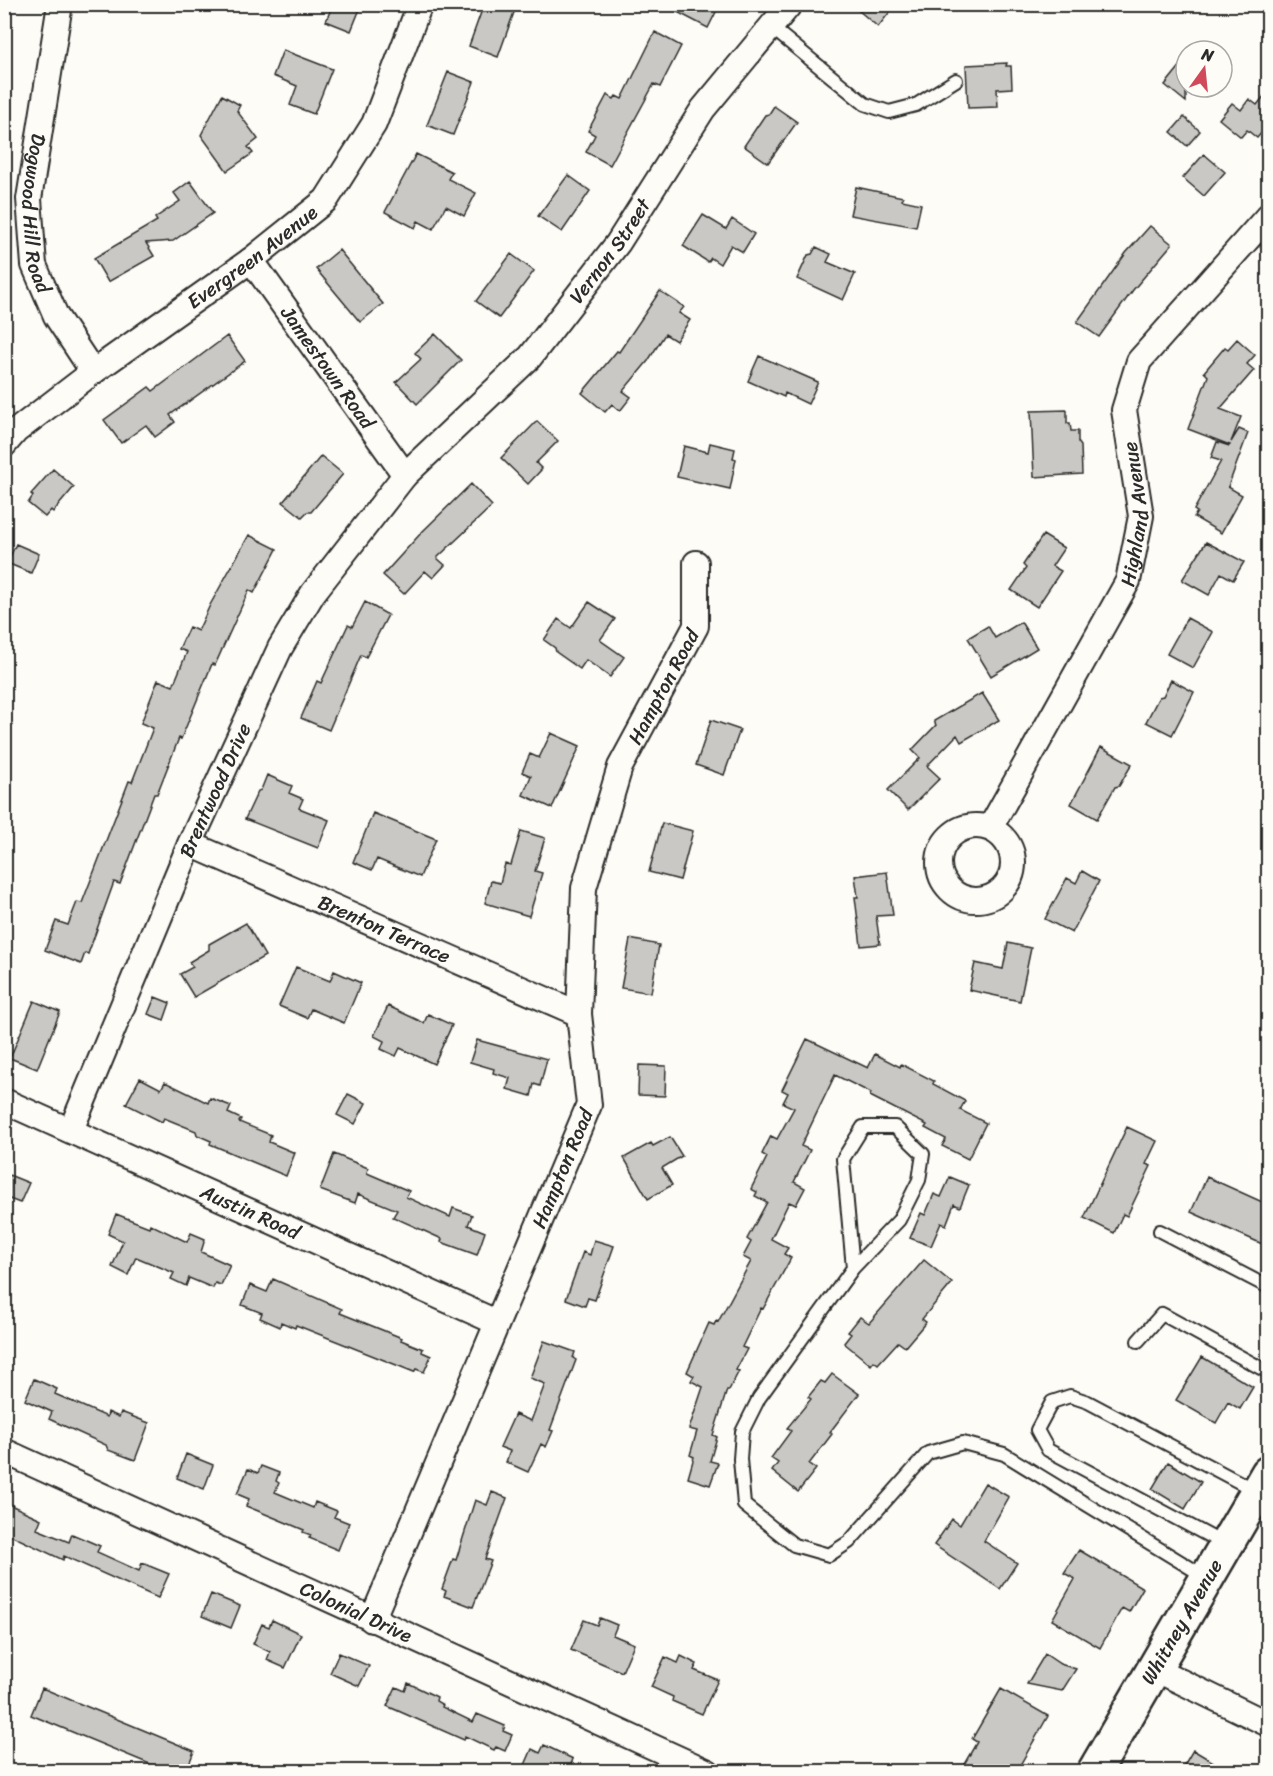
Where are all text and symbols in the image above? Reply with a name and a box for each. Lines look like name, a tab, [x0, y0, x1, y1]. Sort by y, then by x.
north arrow	[1174, 39, 1234, 99]
text: N	[1198, 39, 1218, 71]
street label: Dogwood Hill Road	[12, 131, 62, 300]
street label: Vernon Street	[560, 190, 660, 311]
street label: Evergreen Avenue	[179, 195, 326, 318]
street label: Jamestown Road	[271, 297, 385, 438]
street label: Highland Avenue	[1110, 439, 1159, 589]
street label: Hampton Road	[618, 621, 710, 751]
street label: Brentwood Drive	[169, 717, 261, 863]
street label: Brenton Terrace	[312, 884, 456, 973]
street label: Hampton Road	[521, 1102, 604, 1234]
street label: Austin Road	[194, 1174, 307, 1250]
street label: Whitney Avenue	[1131, 1552, 1232, 1691]
street label: Colonial Drive	[294, 1571, 419, 1653]

